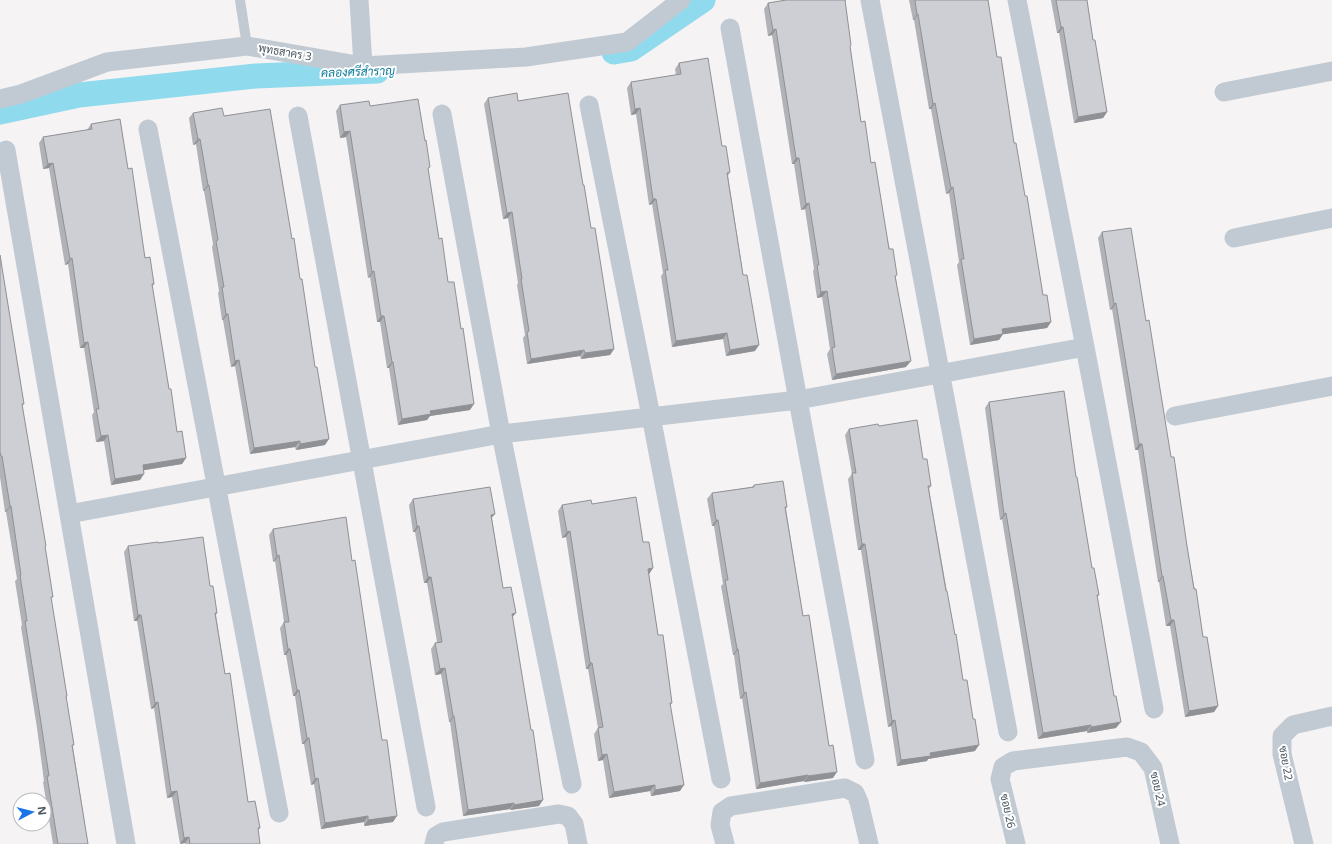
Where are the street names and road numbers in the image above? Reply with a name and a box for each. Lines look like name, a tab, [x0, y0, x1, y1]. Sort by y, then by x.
street label: พุทธสาคร 3	[257, 39, 313, 66]
street label: ซอย 22	[1276, 744, 1297, 781]
street label: ซอย 24	[1147, 770, 1170, 808]
street label: ซอย 26	[997, 792, 1020, 830]

